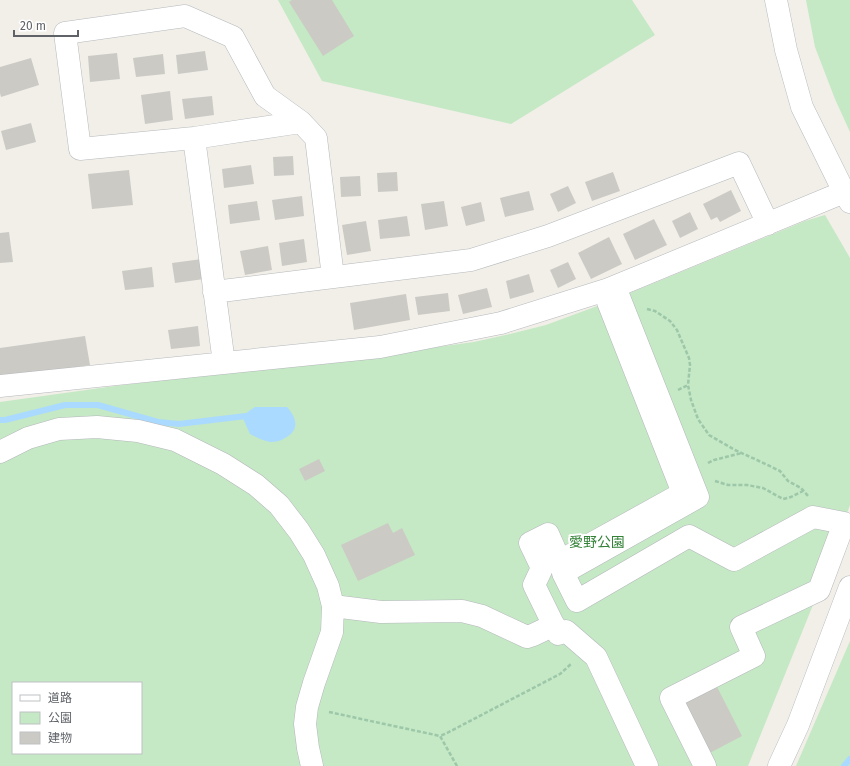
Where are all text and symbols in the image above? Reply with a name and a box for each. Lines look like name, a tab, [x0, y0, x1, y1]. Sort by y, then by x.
scale bar	[14, 12, 78, 38]
text: 20 m	[20, 19, 46, 33]
park label: 愛野公園	[569, 534, 625, 551]
legend	[12, 682, 142, 754]
text: 道路	[48, 691, 72, 705]
text: 公園	[48, 711, 72, 725]
text: 建物	[48, 731, 72, 745]

